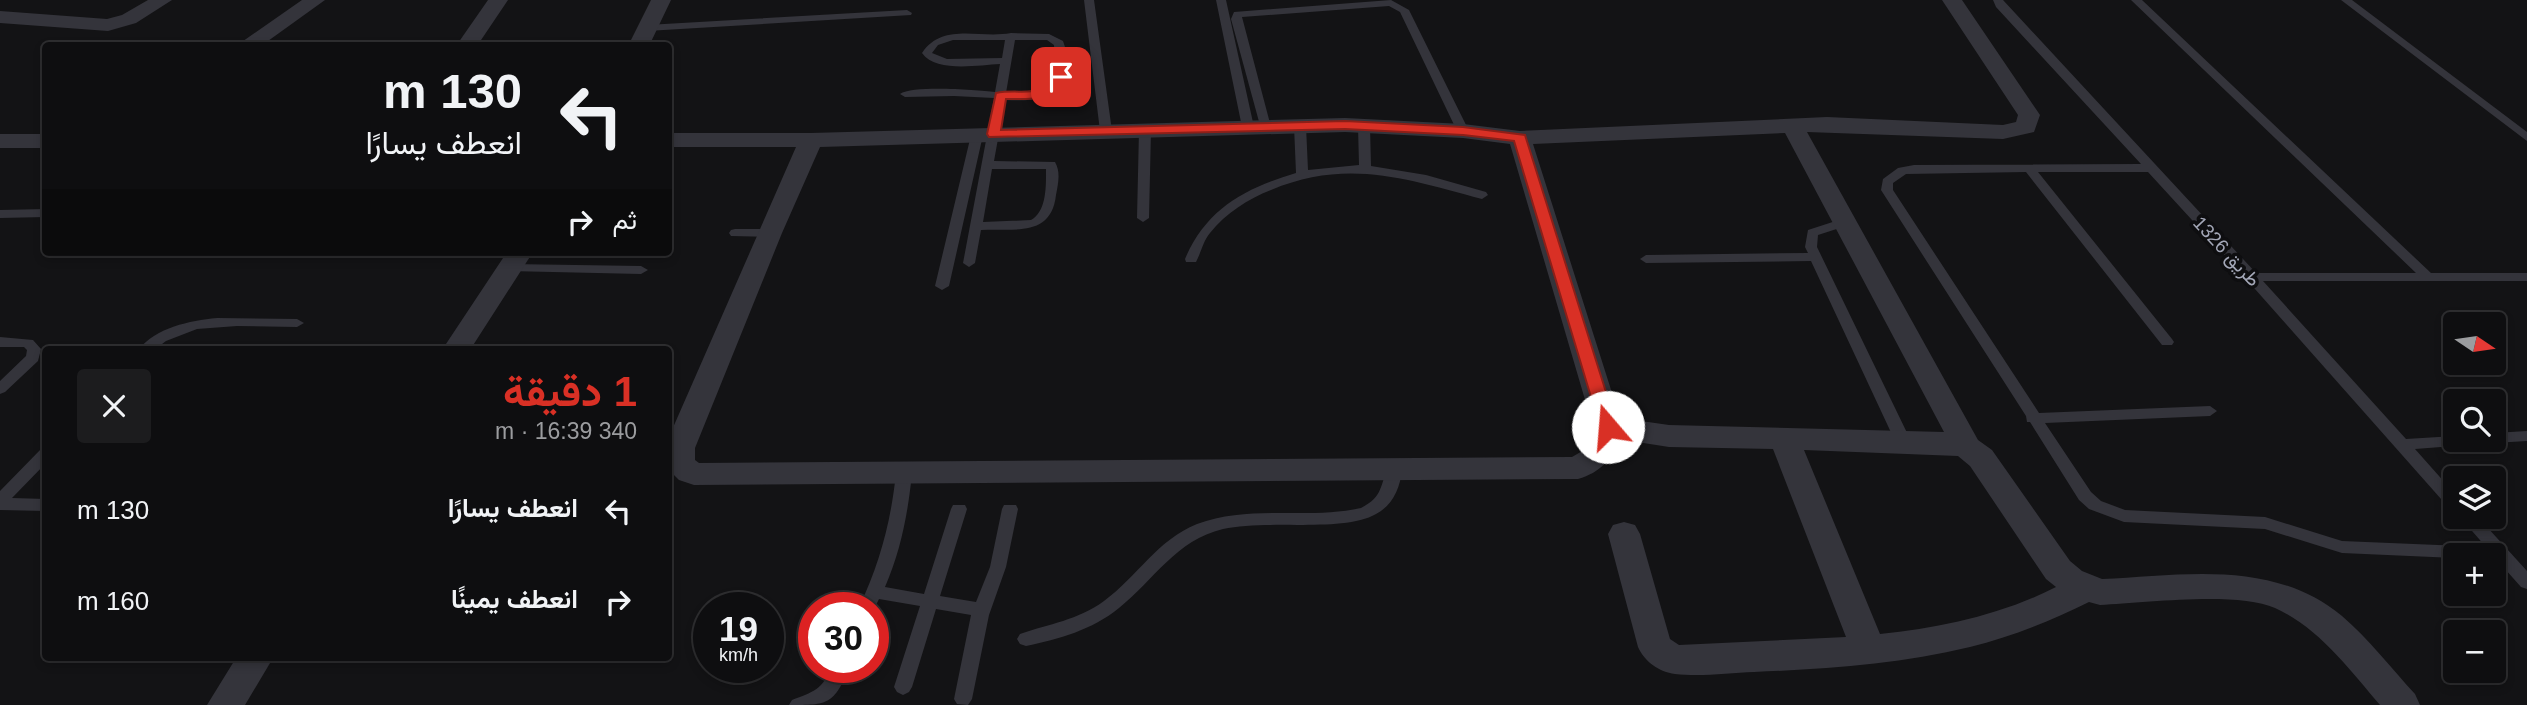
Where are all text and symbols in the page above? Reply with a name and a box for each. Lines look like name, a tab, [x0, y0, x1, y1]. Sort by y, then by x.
pin	[1031, 47, 1091, 107]
icon: arrive	[1042, 58, 1080, 96]
text: 130 m	[383, 64, 522, 118]
icon: left	[546, 70, 637, 161]
text: انعطف يسارًا	[365, 125, 522, 161]
icon: right	[561, 203, 599, 241]
text: ثم	[613, 205, 637, 235]
street label: طريق 1326	[2188, 212, 2264, 291]
north arrow	[2443, 312, 2506, 374]
map controls	[2443, 312, 2506, 683]
text: 1 دقيقة	[503, 368, 637, 415]
button: close	[77, 369, 151, 443]
button: search	[2443, 389, 2506, 452]
position arrow	[1571, 390, 1645, 464]
text: 340 m · 16:39	[495, 418, 637, 444]
button: layers	[2443, 466, 2506, 529]
icon: left	[599, 492, 637, 530]
text: انعطف يسارًا	[448, 493, 578, 523]
text: 130 m	[77, 495, 149, 525]
button: +	[2443, 543, 2506, 606]
icon: right	[599, 583, 637, 621]
text: انعطف يمينًا	[451, 584, 578, 614]
text: 160 m	[77, 586, 149, 616]
speed limit sign: 30	[798, 592, 889, 683]
text: 19	[719, 609, 758, 648]
button: −	[2443, 620, 2506, 683]
text: km/h	[719, 645, 758, 665]

